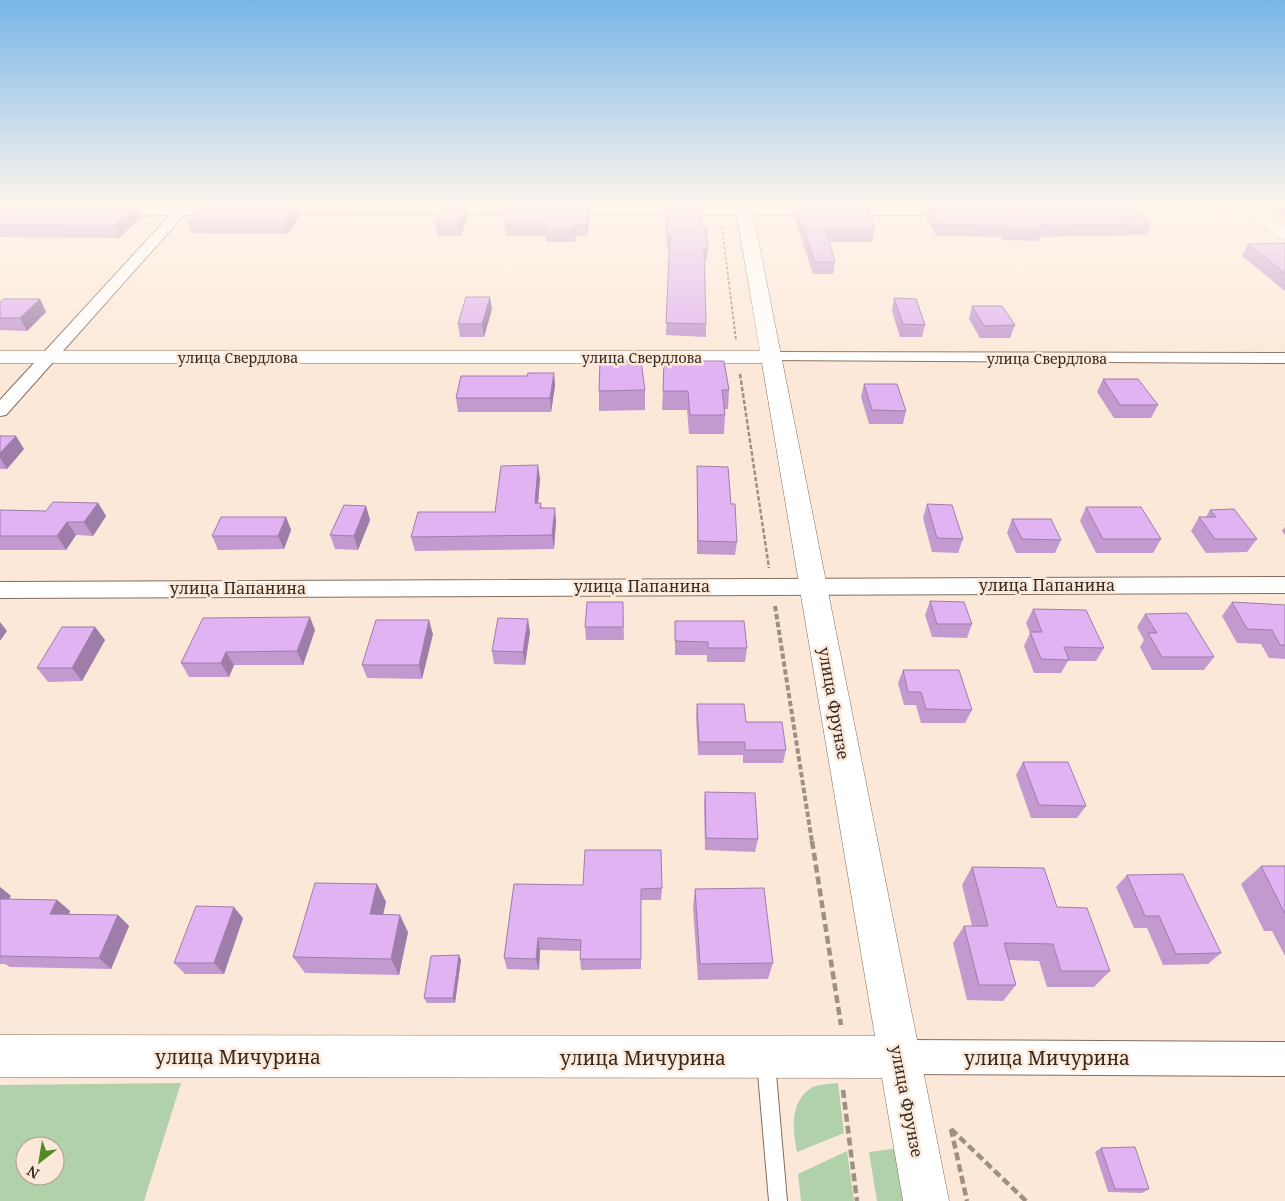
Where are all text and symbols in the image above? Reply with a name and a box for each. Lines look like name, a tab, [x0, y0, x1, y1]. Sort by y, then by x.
street label: улица Свердлова	[178, 348, 298, 367]
street label: улица Свердлова	[582, 348, 702, 367]
street label: улица Свердлова	[987, 349, 1107, 368]
street label: улица Папанина	[979, 574, 1115, 596]
street label: улица Папанина	[574, 575, 710, 597]
street label: улица Папанина	[170, 577, 306, 599]
street label: улица Фрунзе	[813, 645, 855, 761]
street label: улица Фрунзе	[885, 1043, 929, 1159]
street label: улица Мичурина	[155, 1044, 321, 1070]
street label: улица Мичурина	[560, 1045, 726, 1071]
street label: улица Мичурина	[964, 1045, 1130, 1071]
north arrow	[15, 1136, 65, 1186]
text: N	[23, 1162, 43, 1184]

